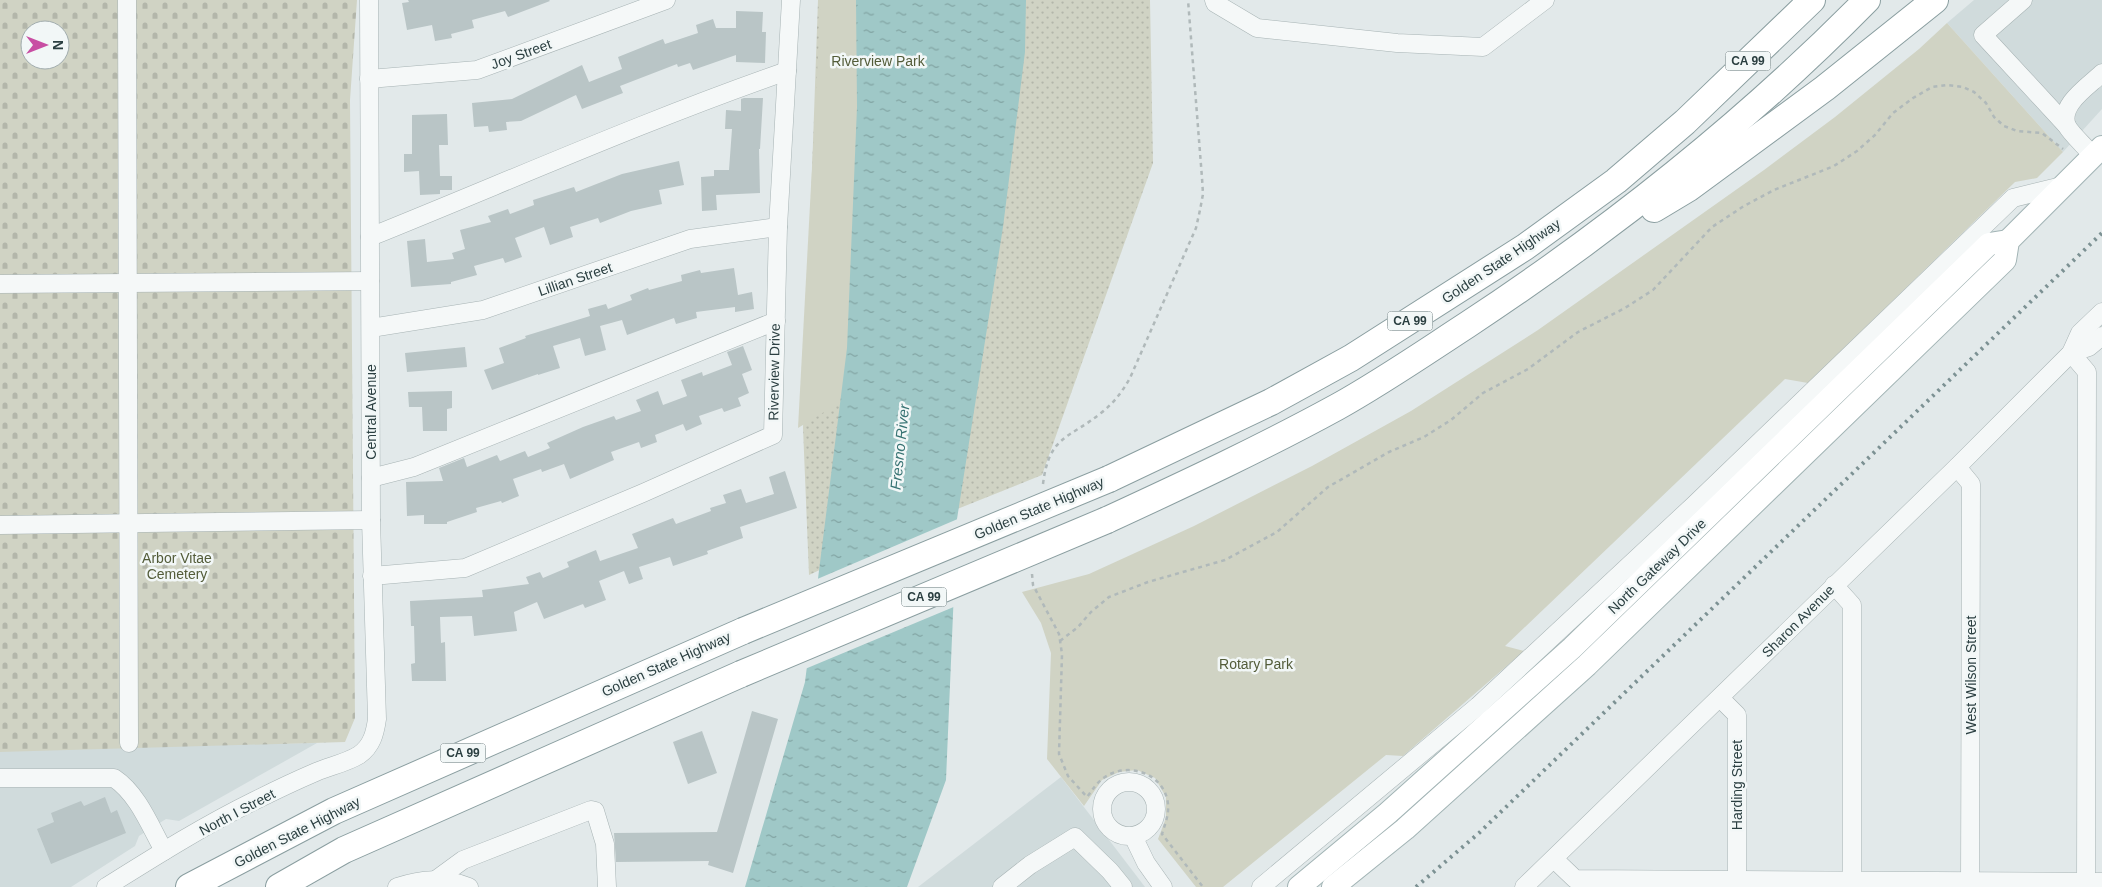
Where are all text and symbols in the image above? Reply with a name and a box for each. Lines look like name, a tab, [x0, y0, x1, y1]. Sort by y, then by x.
north arrow	[20, 20, 70, 70]
street label: Joy Street	[489, 36, 553, 72]
text: N	[50, 40, 66, 50]
road number: CA 99	[1726, 51, 1770, 70]
park label: Riverview Park	[831, 53, 926, 69]
street label: Golden State Highway	[1439, 215, 1563, 307]
street label: Lillian Street	[536, 259, 614, 299]
road number: CA 99	[1388, 312, 1432, 331]
street label: Riverview Drive	[765, 323, 783, 421]
street label: Central Avenue	[363, 364, 379, 460]
water label: Fresno River	[887, 402, 913, 491]
street label: Golden State Highway	[972, 473, 1106, 543]
street label: North Gateway Drive	[1605, 515, 1709, 617]
park label: Arbor Vitae Cemetery	[142, 550, 212, 582]
street label: Sharon Avenue	[1759, 581, 1838, 660]
road number: CA 99	[902, 588, 946, 606]
street label: West Wilson Street	[1963, 616, 1979, 734]
street label: Golden State Highway	[599, 628, 733, 700]
park label: Rotary Park	[1219, 656, 1294, 672]
street label: Harding Street	[1729, 740, 1745, 830]
road number: CA 99	[440, 744, 486, 762]
street label: North I Street	[196, 785, 278, 839]
street label: Golden State Highway	[231, 793, 363, 871]

